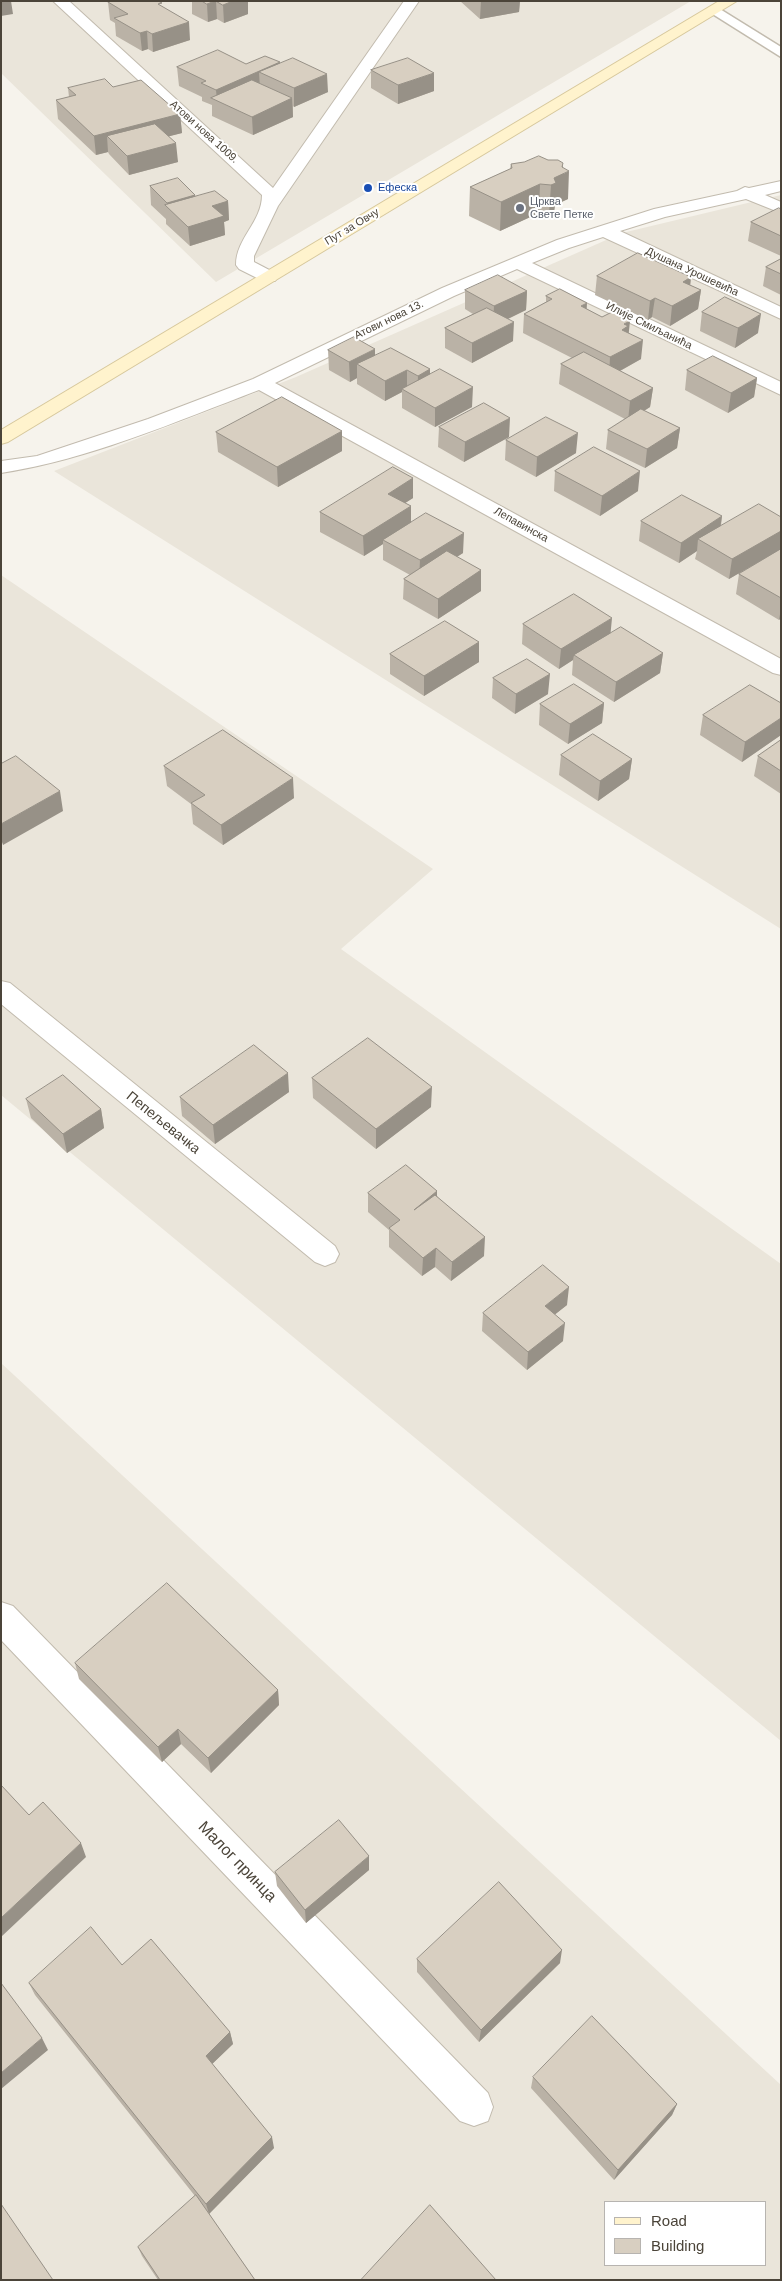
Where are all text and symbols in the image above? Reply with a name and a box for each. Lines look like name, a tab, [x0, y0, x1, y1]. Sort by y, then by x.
street label: Атови нова 1009.	[167, 98, 241, 166]
place label: Ефеска	[378, 181, 417, 195]
marker: Ефеска	[362, 182, 374, 194]
place label: Црква Свете Петке	[530, 195, 593, 221]
marker: Црква Свете Петке	[514, 202, 526, 214]
street label: Пут за Овчу	[323, 206, 381, 248]
street label: Душана Урошевића	[643, 245, 741, 299]
street label: Атови нова 13.	[352, 298, 426, 342]
street label: Илије Смиљанића	[604, 299, 694, 353]
street label: Лепавинска	[491, 505, 551, 545]
street label: Пепељевачка	[123, 1088, 203, 1158]
street label: Малог принца	[194, 1818, 280, 1906]
legend	[604, 2201, 767, 2266]
text: Road	[651, 2212, 687, 2229]
text: Building	[651, 2237, 704, 2254]

